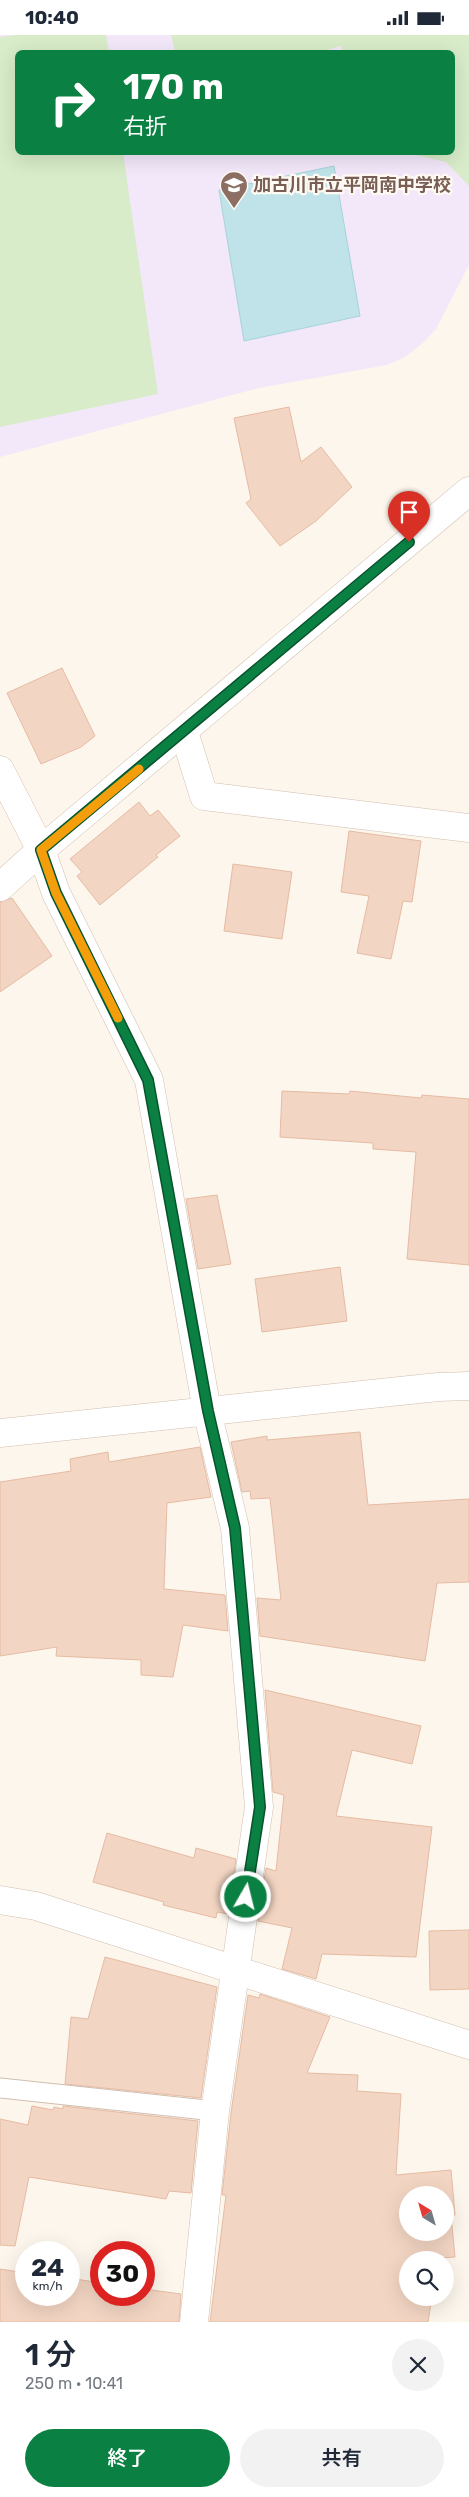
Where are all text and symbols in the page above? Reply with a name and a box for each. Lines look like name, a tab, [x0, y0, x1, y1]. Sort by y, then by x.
text: 10:40	[25, 6, 79, 29]
text: 170 m	[123, 66, 224, 108]
icon: right	[40, 70, 105, 135]
text: 右折	[123, 113, 167, 140]
school or university icon: 加古川市立平岡南中学校	[219, 170, 249, 209]
place label: 加古川市立平岡南中学校	[253, 174, 451, 196]
pin	[388, 491, 430, 542]
icon: arrive	[395, 498, 423, 526]
position arrow	[219, 1870, 271, 1922]
north arrow	[399, 2186, 454, 2241]
map controls	[399, 2186, 454, 2306]
speed limit sign: 30	[90, 2241, 155, 2306]
button: search	[399, 2251, 454, 2306]
text: 24	[31, 2253, 64, 2282]
text: km/h	[33, 2279, 62, 2293]
text: 1 分	[25, 2337, 76, 2373]
button: close	[392, 2339, 444, 2391]
text: 250 m · 10:41	[25, 2374, 123, 2393]
button: 終了	[25, 2429, 230, 2487]
button: 共有	[240, 2429, 444, 2487]

